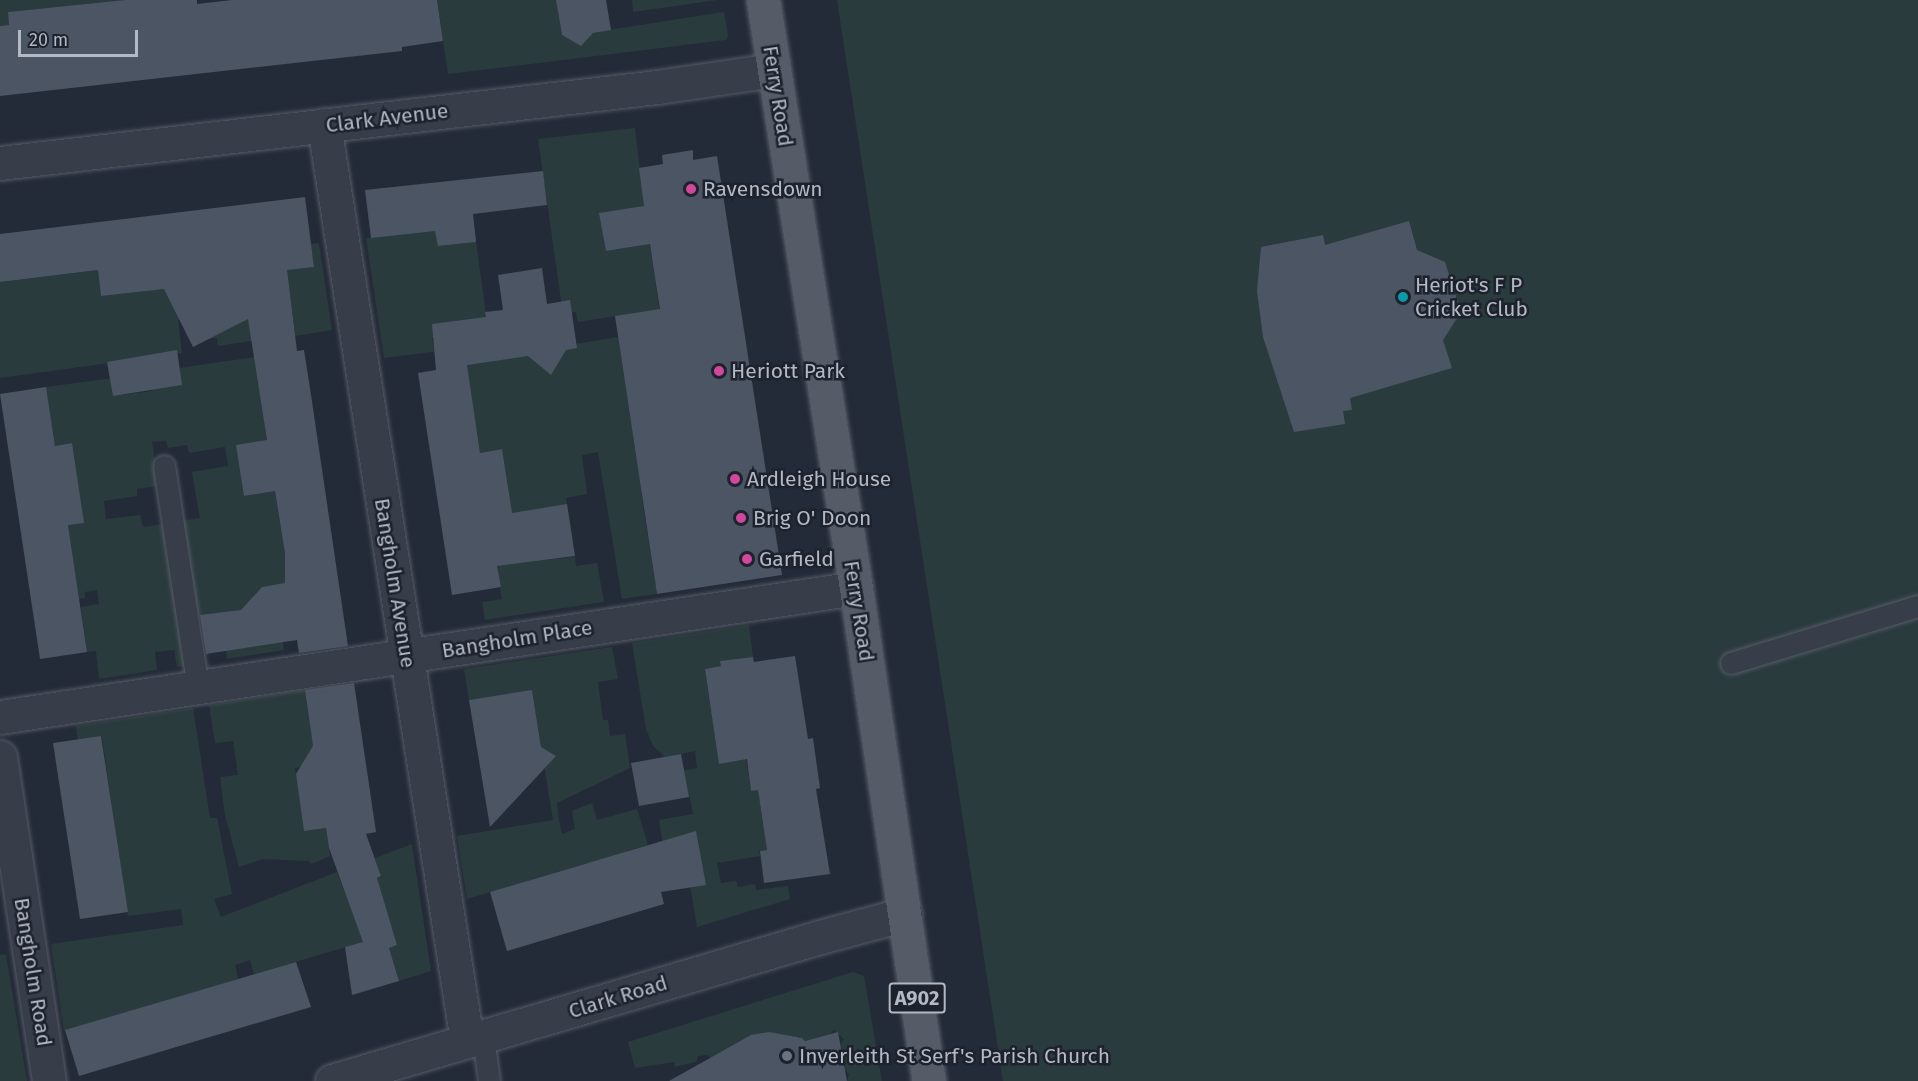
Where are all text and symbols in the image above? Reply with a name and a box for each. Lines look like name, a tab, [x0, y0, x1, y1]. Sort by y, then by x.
scale bar	[21, 18, 141, 56]
text: 20 m	[29, 29, 68, 51]
street label: Ferry Road	[758, 44, 798, 148]
street label: Clark Avenue	[324, 98, 450, 138]
place label: Ravensdown	[703, 176, 823, 202]
marker: Ravensdown	[684, 182, 698, 196]
place label: Heriot's F P Cricket Club	[1415, 272, 1528, 322]
marker: Heriot's F P Cricket Club	[1396, 290, 1410, 304]
place label: Heriott Park	[731, 358, 845, 384]
marker: Heriott Park	[712, 364, 726, 378]
place label: Ardleigh House	[747, 466, 891, 492]
marker: Ardleigh House	[728, 472, 742, 486]
street label: Bangholm Avenue	[369, 496, 421, 670]
place label: Brig O' Doon	[753, 505, 871, 531]
marker: Brig O' Doon	[734, 511, 748, 525]
place label: Garfield	[759, 546, 834, 572]
marker: Garfield	[740, 552, 754, 566]
street label: Ferry Road	[839, 559, 879, 663]
street label: Bangholm Place	[440, 615, 594, 663]
street label: Bangholm Road	[9, 896, 57, 1048]
street label: Clark Road	[566, 970, 670, 1024]
road number: A902	[888, 981, 946, 1015]
place label: Inverleith St Serf's Parish Church	[799, 1043, 1110, 1069]
marker: Inverleith St Serf's Parish Church	[780, 1049, 794, 1063]

